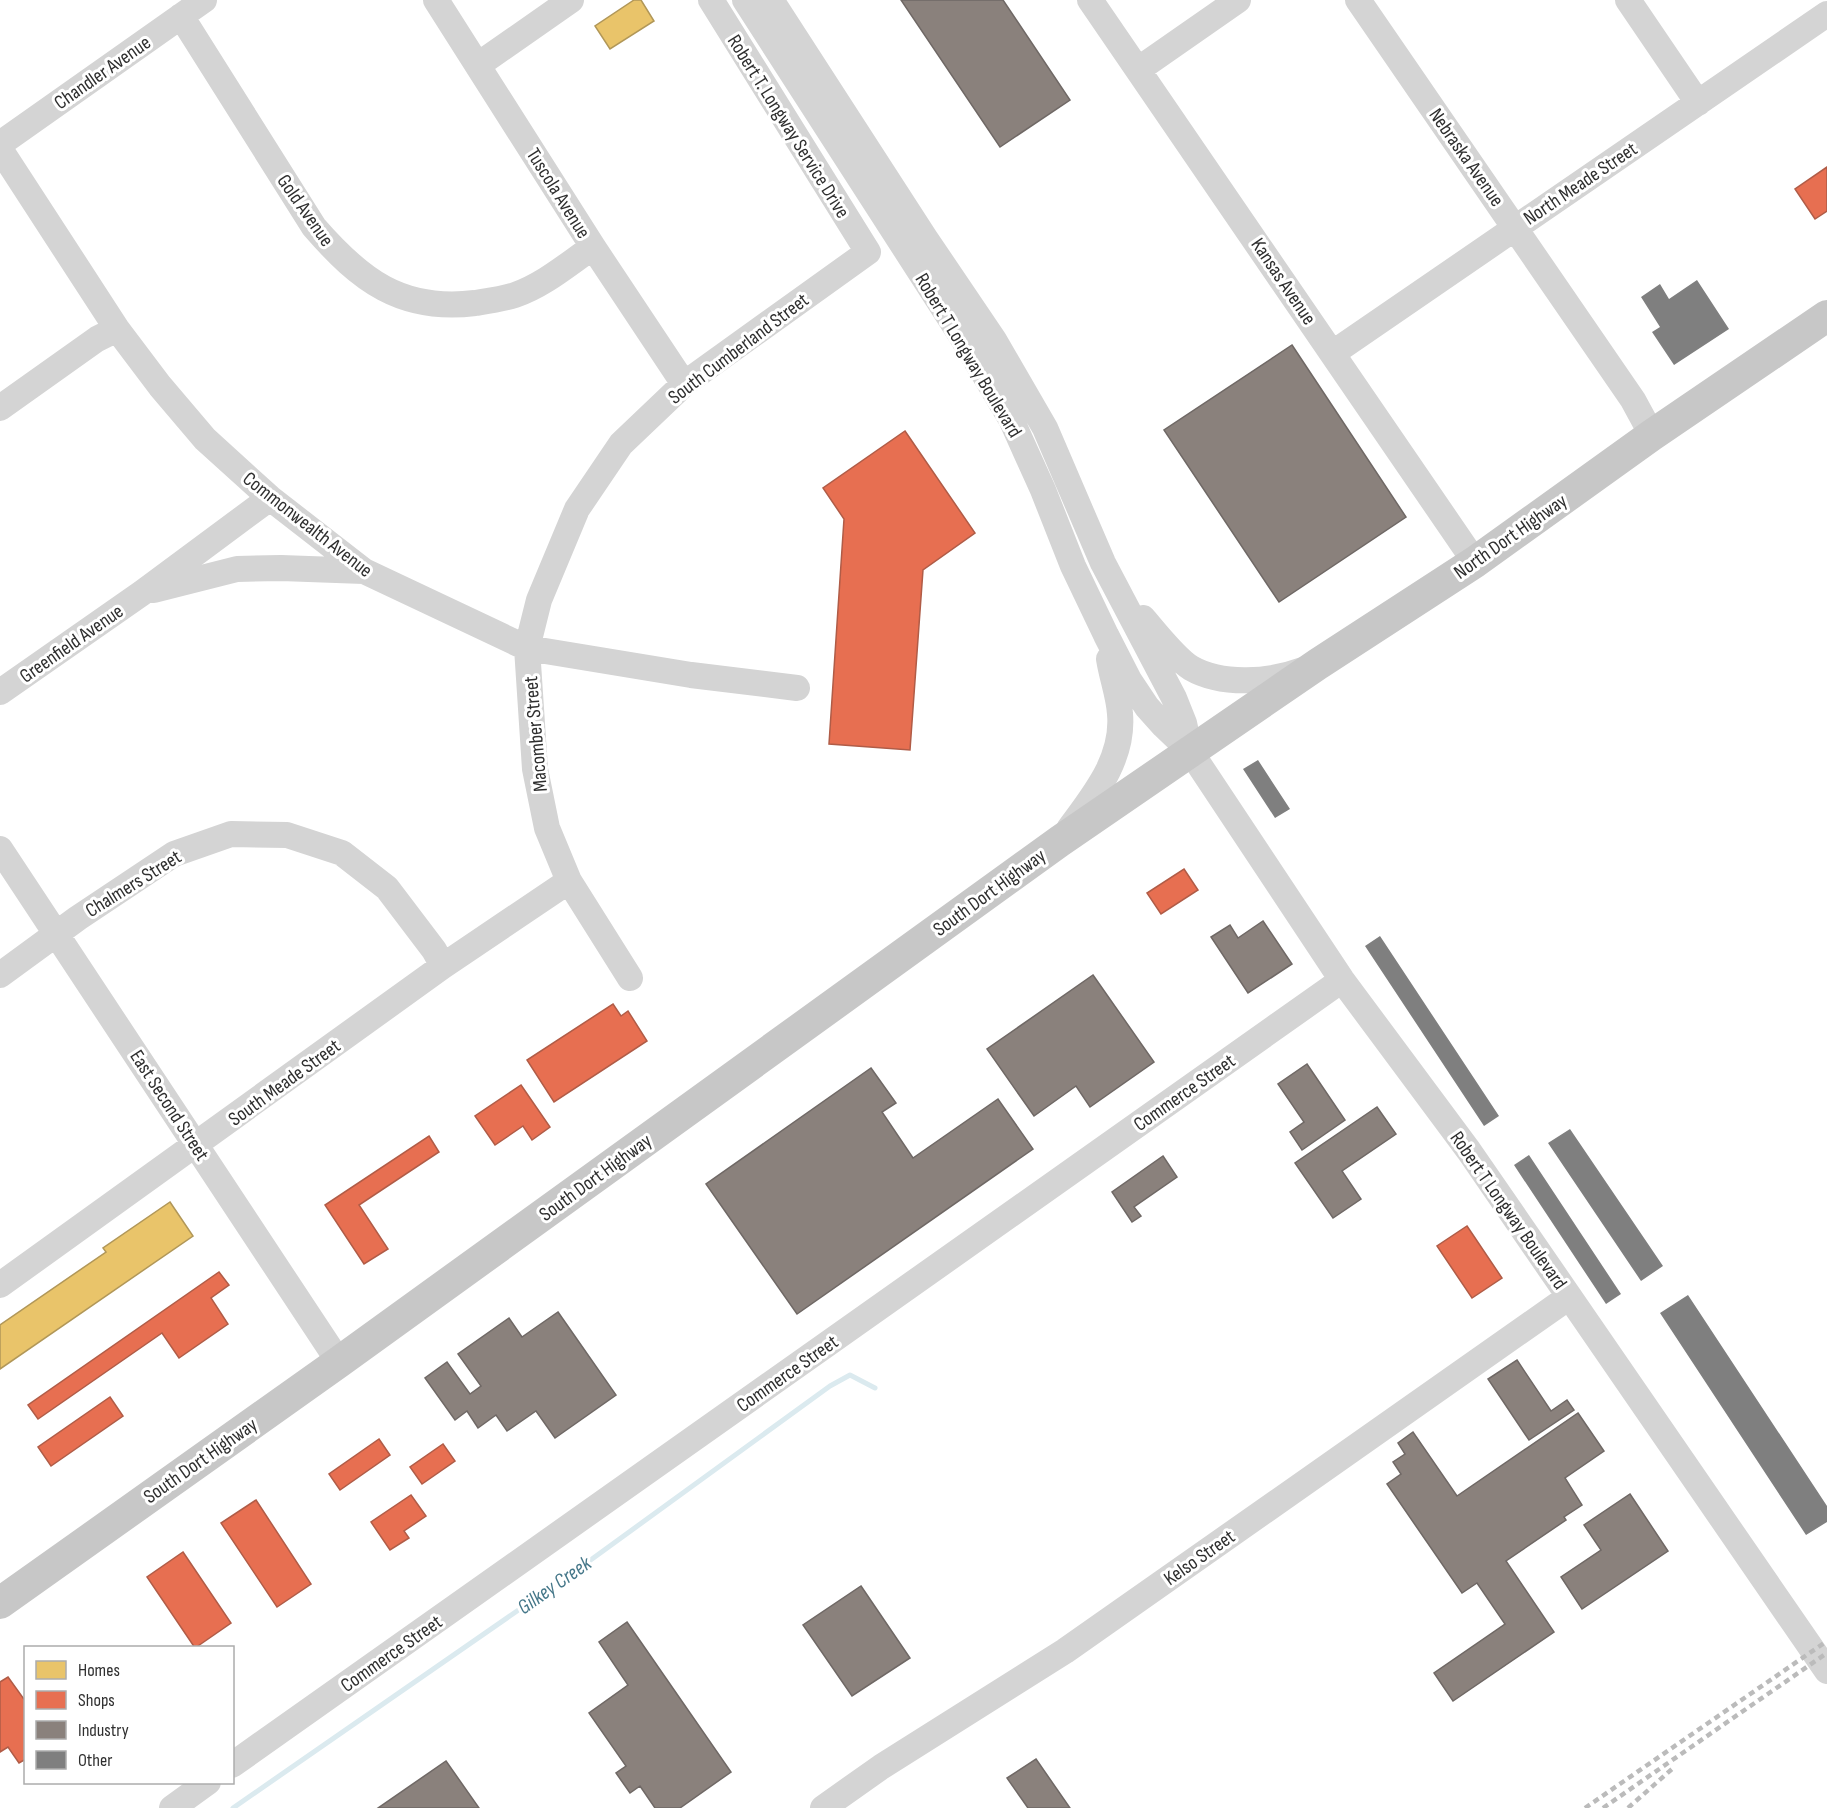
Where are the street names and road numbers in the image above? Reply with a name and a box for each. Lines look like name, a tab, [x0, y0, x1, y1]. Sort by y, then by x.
street label: Robert T. Longway Service Drive	[722, 30, 854, 223]
street label: Chandler Avenue	[50, 31, 156, 115]
street label: Nebraska Avenue	[1424, 104, 1509, 211]
street label: North Meade Street	[1519, 137, 1642, 231]
street label: Tuscola Avenue	[521, 144, 595, 243]
street label: Gold Avenue	[272, 170, 339, 251]
street label: Kansas Avenue	[1245, 234, 1321, 329]
street label: Robert T Longway Boulevard	[910, 269, 1027, 442]
street label: South Cumberland Street	[664, 288, 814, 409]
street label: Commonwealth Avenue	[238, 467, 377, 583]
street label: North Dort Highway	[1449, 489, 1572, 585]
street label: Greenfield Avenue	[15, 599, 128, 688]
street label: Macomber Street	[519, 675, 553, 793]
street label: South Dort Highway	[929, 844, 1051, 942]
street label: Chalmers Street	[81, 845, 186, 923]
street label: South Meade Street	[224, 1034, 345, 1131]
street label: East Second Street	[124, 1046, 214, 1165]
street label: Commerce Street	[1129, 1049, 1240, 1137]
street label: Robert T Longway Boulevard	[1445, 1127, 1572, 1294]
street label: South Dort Highway	[535, 1129, 657, 1227]
street label: Commerce Street	[732, 1330, 843, 1418]
street label: South Dort Highway	[139, 1413, 262, 1509]
street label: Kelso Street	[1159, 1525, 1240, 1591]
street label: Commerce Street	[336, 1610, 447, 1698]

